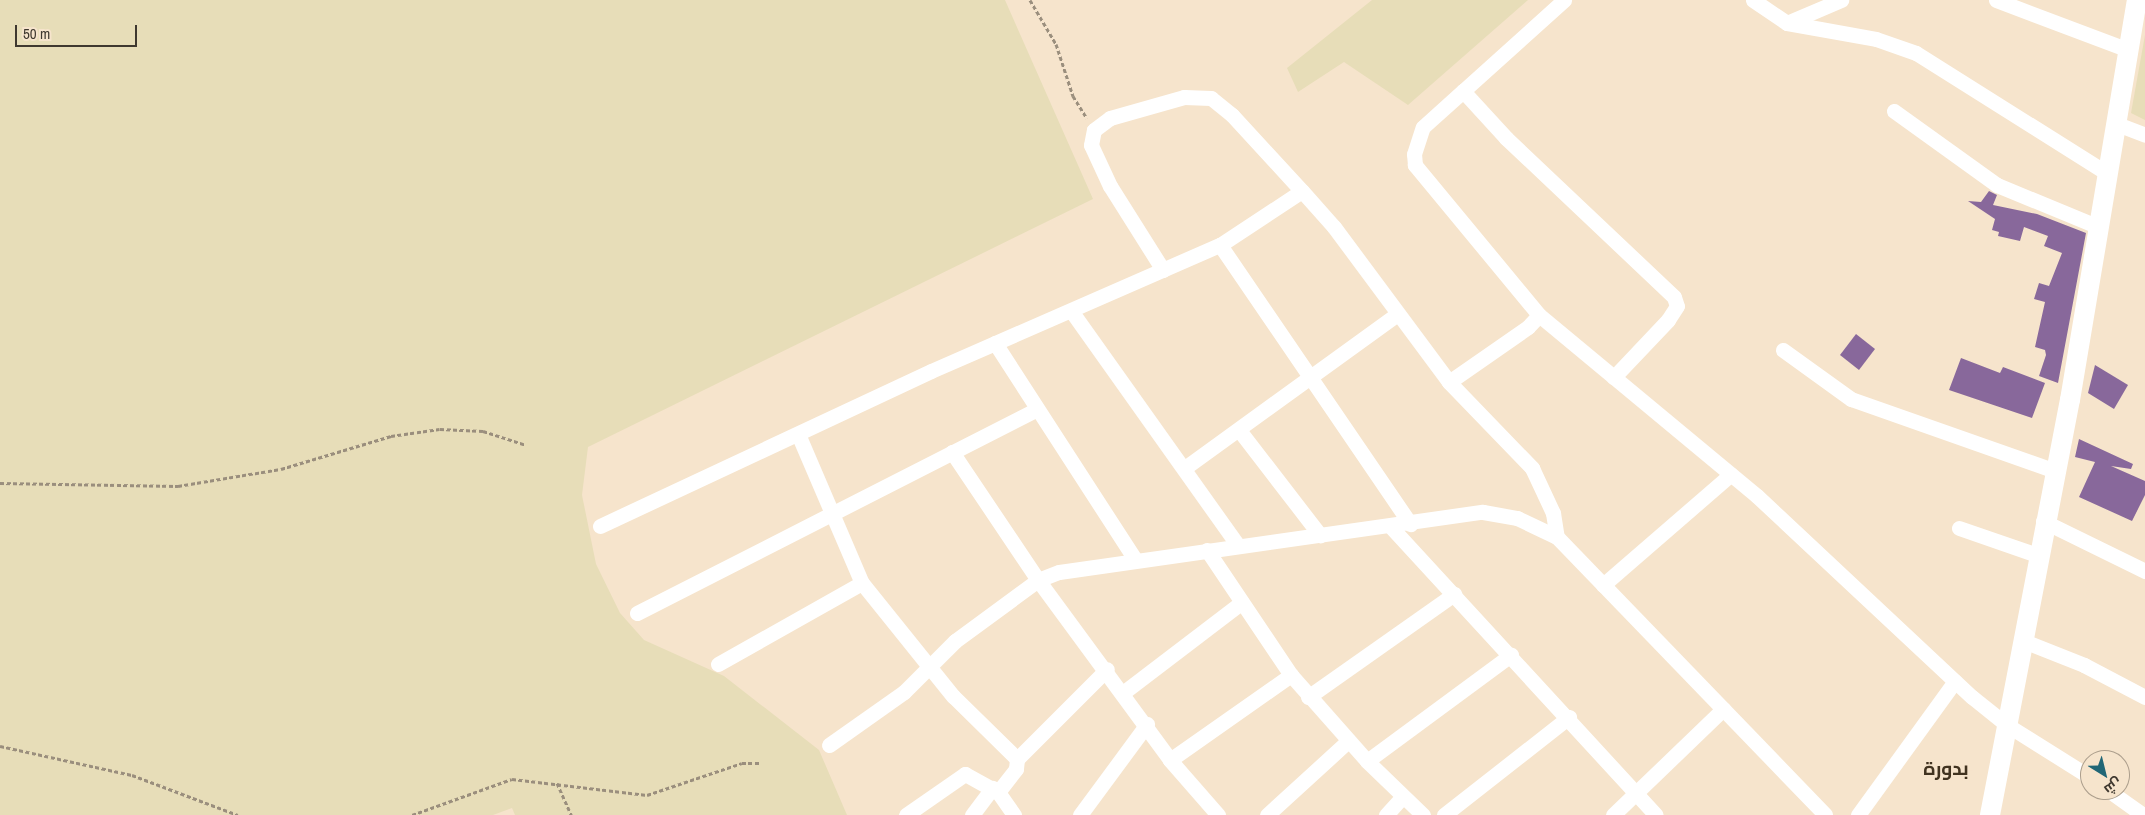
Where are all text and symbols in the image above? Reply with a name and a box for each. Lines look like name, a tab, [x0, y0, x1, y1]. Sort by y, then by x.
scale bar	[18, 15, 140, 47]
text: 50 m	[23, 23, 50, 44]
north arrow	[2080, 750, 2130, 800]
district label: بدورة	[1923, 758, 1969, 780]
text: ش	[2101, 774, 2126, 799]

